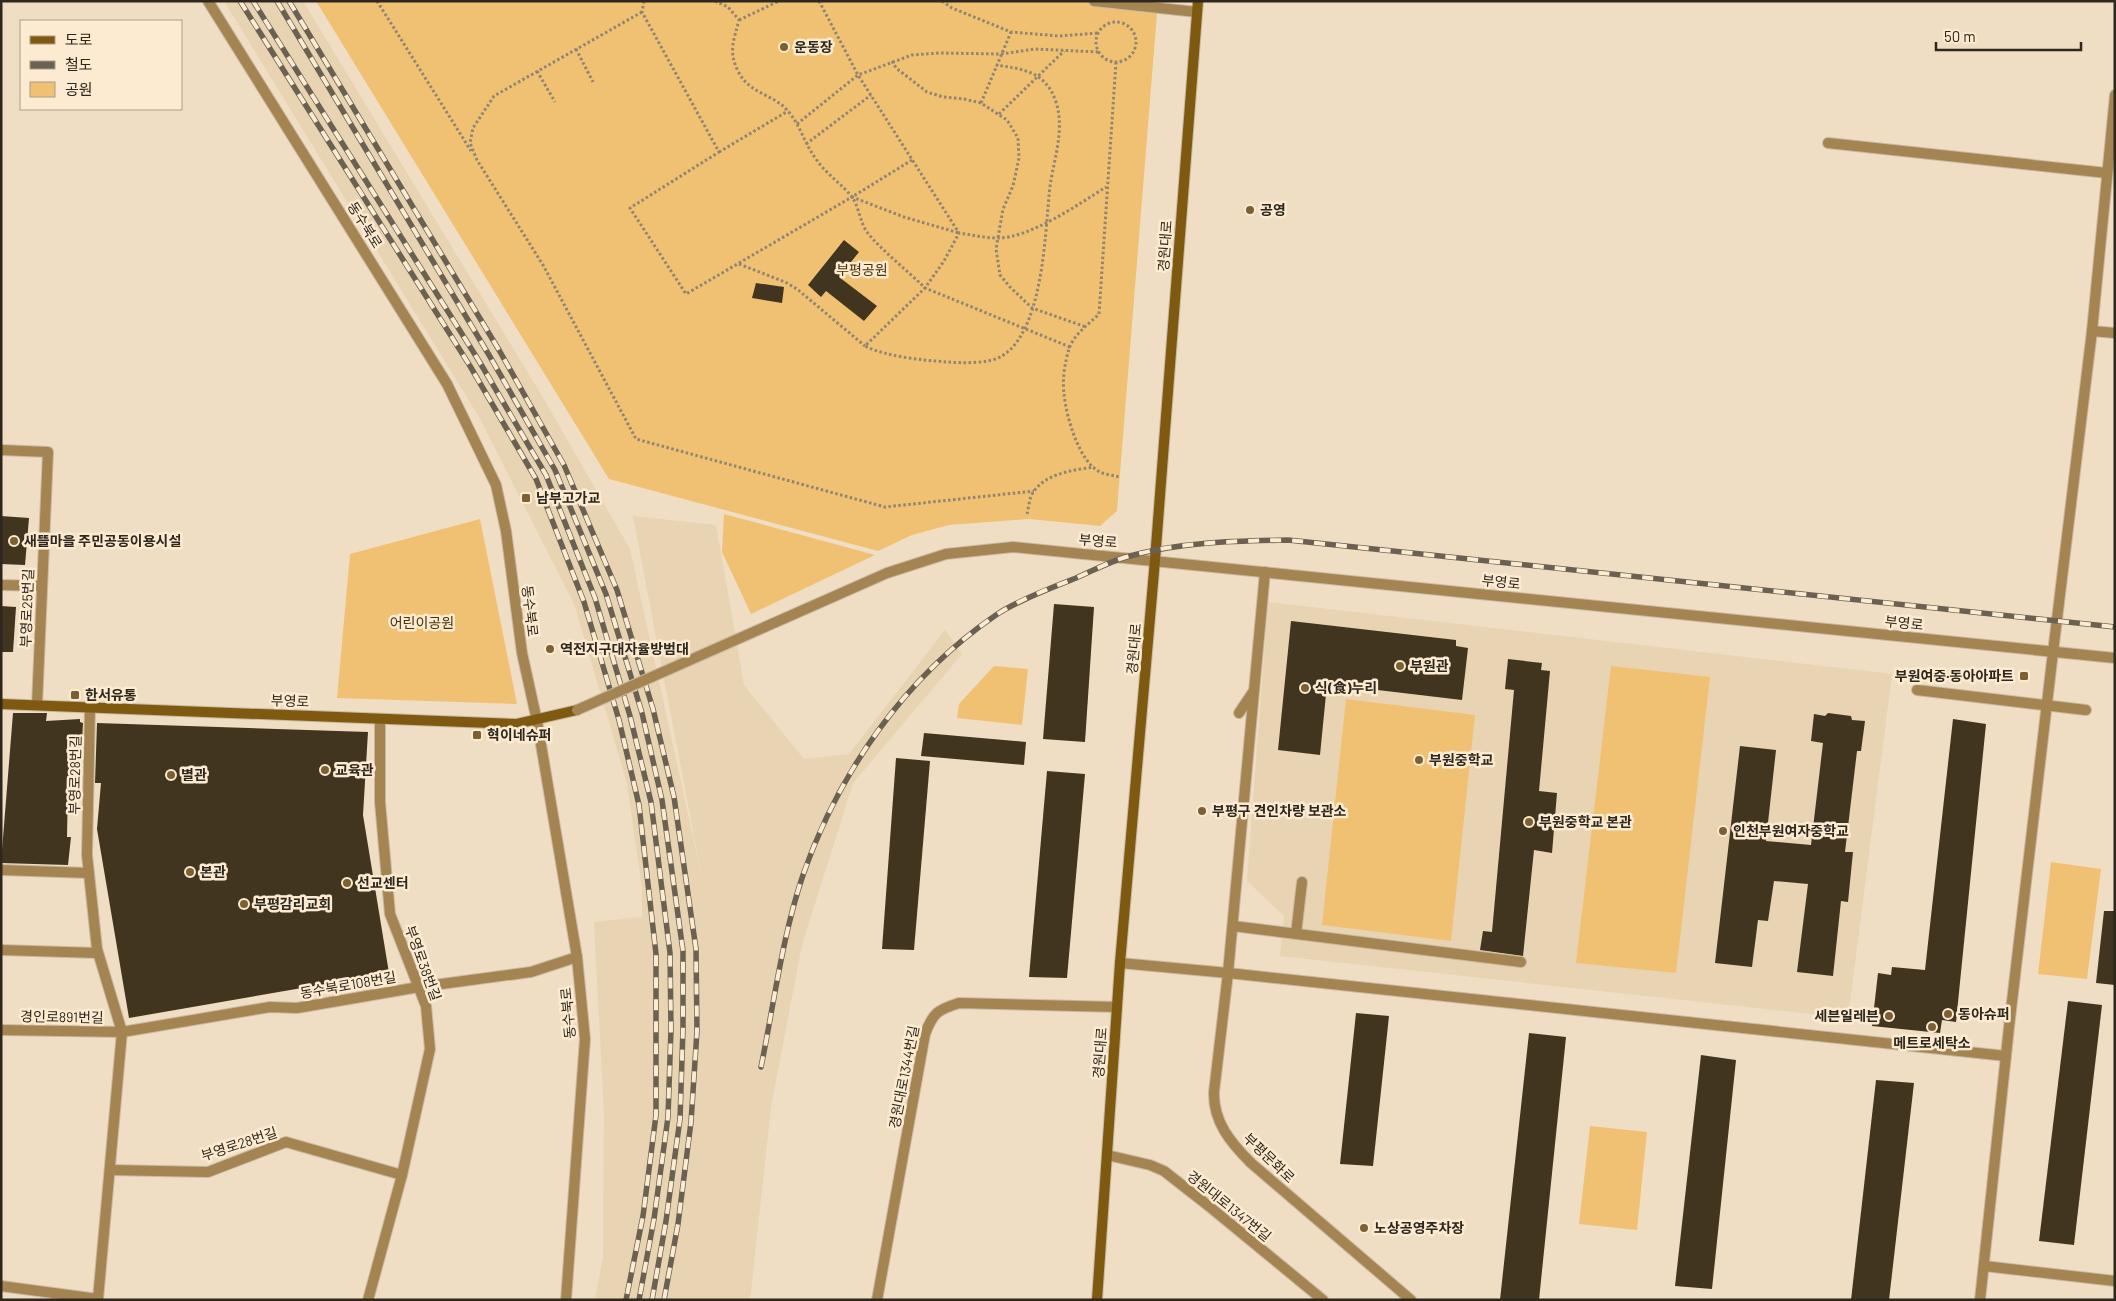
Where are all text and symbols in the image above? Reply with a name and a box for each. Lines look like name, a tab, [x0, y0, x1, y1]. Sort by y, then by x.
legend	[20, 20, 182, 110]
scale bar	[1936, 20, 2081, 52]
text: 50 m	[1944, 27, 1976, 45]
text: 도로	[65, 30, 93, 48]
place label: 운동장	[794, 38, 833, 55]
marker: 운동장	[778, 41, 790, 53]
text: 철도	[65, 55, 93, 73]
text: 공원	[65, 80, 93, 98]
street label: 동수북로	[345, 198, 386, 251]
place label: 공영	[1260, 201, 1286, 218]
marker: 공영	[1244, 204, 1256, 216]
street label: 경원대로	[1154, 220, 1175, 272]
park label: 부평공원	[836, 261, 888, 278]
place label: 남부고가교	[536, 489, 601, 506]
marker: 남부고가교	[520, 492, 532, 504]
street label: 부영로	[1078, 530, 1118, 551]
place label: 새뜰마을 주민공동이용시설	[24, 532, 181, 549]
marker: 새뜰마을 주민공동이용시설	[8, 535, 20, 547]
street label: 부영로25번길	[17, 568, 36, 648]
street label: 부영로	[1481, 571, 1521, 592]
street label: 동수북로	[519, 584, 542, 638]
street label: 부영로	[1884, 612, 1924, 633]
park label: 어린이공원	[390, 614, 454, 631]
street label: 경원대로	[1123, 622, 1144, 675]
place label: 역전지구대자율방범대	[560, 640, 689, 657]
marker: 역전지구대자율방범대	[544, 643, 556, 655]
place label: 부원관	[1410, 657, 1449, 674]
marker: 부원관	[1394, 660, 1406, 672]
place label: 부원여중·동아아파트	[1895, 667, 2014, 684]
marker: 부원여중·동아아파트	[2018, 670, 2030, 682]
place label: 식(食)누리	[1315, 679, 1377, 696]
marker: 식(食)누리	[1299, 682, 1311, 694]
place label: 한서유통	[85, 686, 137, 703]
marker: 한서유통	[69, 689, 81, 701]
street label: 부영로	[270, 691, 310, 710]
place label: 혁이네슈퍼	[487, 726, 551, 743]
marker: 혁이네슈퍼	[471, 729, 483, 741]
street label: 부영로28번길	[65, 735, 84, 815]
place label: 부원중학교	[1429, 751, 1494, 768]
marker: 부원중학교	[1413, 754, 1425, 766]
place label: 교육관	[335, 761, 374, 778]
marker: 교육관	[319, 764, 331, 776]
place label: 별관	[181, 766, 207, 783]
marker: 별관	[165, 769, 177, 781]
place label: 부평구 견인차량 보관소	[1212, 802, 1347, 819]
marker: 부평구 견인차량 보관소	[1196, 805, 1208, 817]
place label: 부원중학교 본관	[1539, 813, 1632, 830]
marker: 부원중학교 본관	[1523, 816, 1535, 828]
place label: 인천부원여자중학교	[1733, 822, 1849, 839]
marker: 인천부원여자중학교	[1717, 825, 1729, 837]
place label: 본관	[200, 863, 226, 880]
marker: 본관	[184, 866, 196, 878]
place label: 선교센터	[357, 874, 409, 891]
marker: 선교센터	[341, 877, 353, 889]
place label: 부평감리교회	[254, 895, 331, 912]
marker: 부평감리교회	[238, 898, 250, 910]
street label: 부영로38번길	[402, 923, 445, 1003]
street label: 동수북로108번길	[298, 968, 397, 1001]
street label: 동수북로	[557, 987, 578, 1039]
place label: 동아슈퍼	[1958, 1005, 2010, 1022]
street label: 경인로891번길	[20, 1007, 104, 1026]
place label: 세븐일레븐	[1815, 1007, 1879, 1024]
marker: 동아슈퍼	[1942, 1008, 1954, 1020]
marker: 세븐일레븐	[1883, 1010, 1895, 1022]
marker: 메트로세탁소	[1926, 1021, 1938, 1033]
street label: 경원대로1344번길	[885, 1024, 922, 1130]
street label: 경원대로	[1089, 1027, 1110, 1079]
place label: 메트로세탁소	[1893, 1034, 1971, 1051]
street label: 부영로28번길	[199, 1123, 279, 1164]
street label: 부평문화로	[1240, 1129, 1298, 1186]
street label: 경원대로1347번길	[1184, 1166, 1275, 1245]
place label: 노상공영주차장	[1374, 1219, 1464, 1236]
marker: 노상공영주차장	[1358, 1222, 1370, 1234]

